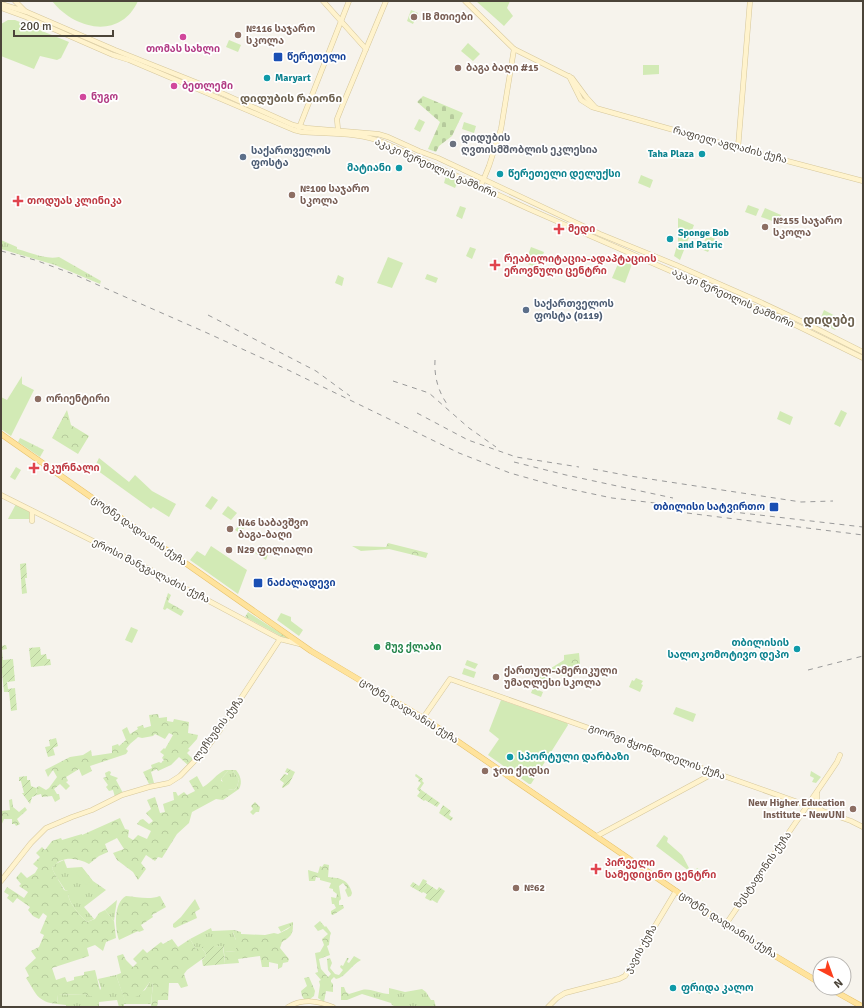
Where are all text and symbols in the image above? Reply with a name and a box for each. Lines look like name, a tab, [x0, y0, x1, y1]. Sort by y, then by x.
place label: IB მთიები	[422, 11, 473, 23]
scale bar	[14, 12, 113, 38]
marker: IB მთიები	[409, 12, 419, 22]
text: 200 m	[20, 19, 52, 34]
place label: №116 საჯარო სკოლა	[246, 23, 316, 47]
marker: №116 საჯარო სკოლა	[233, 30, 243, 40]
marker: თომას სახლი	[178, 32, 188, 42]
place label: თომას სახლი	[146, 43, 220, 55]
marker: წერეთელი	[272, 51, 284, 63]
place label: წერეთელი	[287, 51, 346, 63]
place label: ბაგა ბაღი #15	[466, 62, 539, 74]
marker: ბაგა ბაღი #15	[453, 63, 463, 73]
place label: Maryart	[275, 72, 311, 84]
marker: Maryart	[262, 73, 272, 83]
place label: ბეთლემი	[182, 80, 233, 92]
marker: ბეთლემი	[169, 81, 179, 91]
place label: ნუგო	[91, 91, 118, 103]
marker: ნუგო	[78, 92, 88, 102]
district label: დიდუბის რაიონი	[240, 92, 342, 105]
street label: რაფიელ აგლაძის ქუჩა	[672, 124, 788, 166]
place label: დიდუბის ღვთისმშობლის ეკლესია	[461, 132, 598, 156]
street label: აკაკი წერეთლის გამზირი	[373, 136, 499, 201]
marker: დიდუბის ღვთისმშობლის ეკლესია	[448, 139, 458, 149]
place label: საქართველოს ფოსტა	[251, 145, 331, 169]
place label: Taha Plaza	[648, 148, 694, 160]
marker: Taha Plaza	[697, 149, 707, 159]
marker: საქართველოს ფოსტა	[238, 152, 248, 162]
place label: მატიანი	[347, 162, 391, 174]
marker: მატიანი	[394, 163, 404, 173]
place label: წერეთელი დელუქსი	[508, 168, 621, 180]
marker: წერეთელი დელუქსი	[495, 169, 505, 179]
place label: №100 საჯარო სკოლა	[300, 183, 370, 207]
marker: №100 საჯარო სკოლა	[287, 190, 297, 200]
marker: თოდუას კლინიკა	[12, 195, 24, 207]
place label: თოდუას კლინიკა	[27, 195, 122, 207]
place label: №155 საჯარო სკოლა	[773, 215, 843, 239]
marker: №155 საჯარო სკოლა	[760, 222, 770, 232]
marker: მედი	[553, 223, 565, 235]
place label: მედი	[568, 223, 595, 235]
place label: Sponge Bob and Patric	[678, 227, 730, 251]
marker: Sponge Bob and Patric	[665, 234, 675, 244]
place label: რეაბილიტაცია-ადაპტაციის ეროვნული ცენტრი	[504, 253, 656, 277]
marker: რეაბილიტაცია-ადაპტაციის ეროვნული ცენტრი	[489, 259, 501, 271]
street label: აკაკი წერეთლის გამზირი	[670, 266, 796, 331]
place label: საქართველოს ფოსტა (0119)	[534, 298, 614, 322]
marker: საქართველოს ფოსტა (0119)	[521, 305, 531, 315]
district label: დიდუბე	[803, 313, 855, 328]
place label: ორიენტირი	[46, 393, 110, 405]
marker: ორიენტირი	[33, 394, 43, 404]
marker: მკურნალი	[28, 462, 40, 474]
place label: მკურნალი	[43, 462, 100, 474]
street label: ცოტნე დადიანის ქუჩა	[89, 493, 189, 569]
place label: თბილისი სატვირთო	[653, 501, 765, 513]
marker: თბილისი სატვირთო	[768, 501, 780, 513]
place label: N46 საბავშვო ბაგა-ბაღი	[238, 517, 309, 541]
marker: N46 საბავშვო ბაგა-ბაღი	[225, 524, 235, 534]
street label: ეროსი მანჯგალაძის ქუჩა	[90, 536, 212, 606]
place label: N29 ფილიალი	[237, 544, 313, 556]
marker: N29 ფილიალი	[224, 545, 234, 555]
marker: ნაძალადევი	[252, 577, 264, 589]
place label: ნაძალადევი	[267, 577, 336, 589]
place label: თბილისის სალოკომოტივო დეპო	[667, 637, 789, 661]
place label: მუვ ქლაბი	[385, 641, 442, 653]
marker: მუვ ქლაბი	[372, 642, 382, 652]
marker: თბილისის სალოკომოტივო დეპო	[792, 644, 802, 654]
place label: ქართულ-ამერიკული უმაღლესი სკოლა	[504, 665, 618, 689]
marker: ქართულ-ამერიკული უმაღლესი სკოლა	[491, 672, 501, 682]
street label: ცოტნე დადიანის ქუჩა	[357, 676, 461, 746]
street label: ლეჩხუმის ქუჩა	[190, 694, 246, 764]
street label: გიორგი ჭყონდიდელის ქუჩა	[587, 722, 727, 782]
place label: სპორტული დარბაზი	[518, 751, 629, 763]
marker: სპორტული დარბაზი	[505, 752, 515, 762]
place label: ჯოი ქიდსი	[493, 765, 549, 777]
marker: ჯოი ქიდსი	[480, 766, 490, 776]
place label: New Higher Education Institute - NewUNI	[748, 797, 846, 821]
marker: New Higher Education Institute - NewUNI	[848, 804, 858, 814]
street label: ზესტაფონის ქუჩა	[732, 829, 794, 911]
place label: პირველი სამედიცინო ცენტრი	[605, 857, 716, 881]
marker: პირველი სამედიცინო ცენტრი	[590, 863, 602, 875]
place label: №62	[524, 882, 545, 894]
marker: №62	[511, 883, 521, 893]
street label: ცოტნე დადიანის ქუჩა	[677, 889, 779, 961]
street label: ჯავის ქუჩა	[622, 923, 660, 975]
north arrow	[812, 956, 852, 996]
text: N	[831, 976, 845, 991]
place label: ფრიდა კალო	[681, 982, 754, 994]
marker: ფრიდა კალო	[668, 983, 678, 993]

